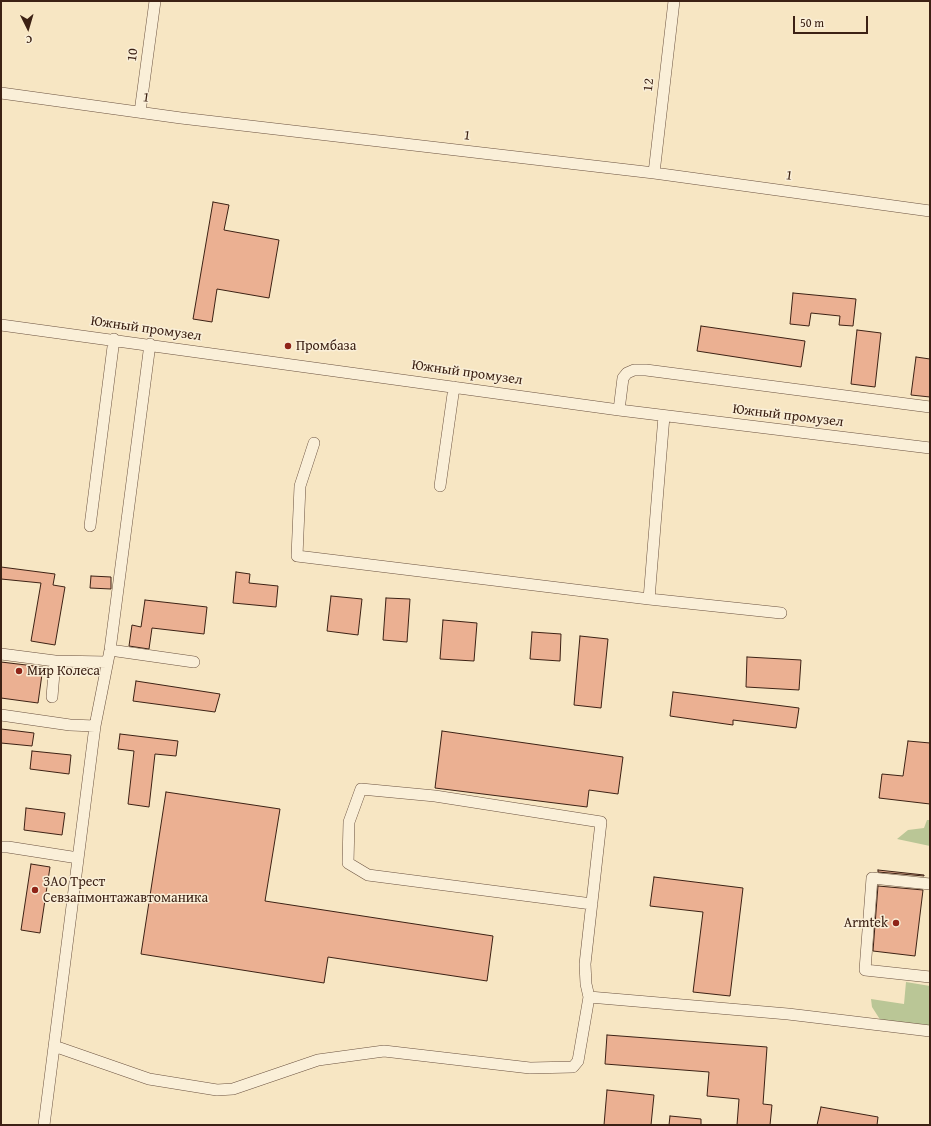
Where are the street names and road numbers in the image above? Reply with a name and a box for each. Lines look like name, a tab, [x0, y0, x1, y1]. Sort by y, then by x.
street label: 10	[124, 47, 142, 63]
street label: 12	[640, 77, 658, 93]
street label: 1	[141, 89, 151, 107]
street label: 1	[463, 127, 471, 145]
street label: 1	[784, 167, 794, 185]
street label: Южный промузел	[90, 313, 202, 345]
street label: Южный промузел	[411, 357, 523, 389]
street label: Южный промузел	[732, 401, 844, 431]

